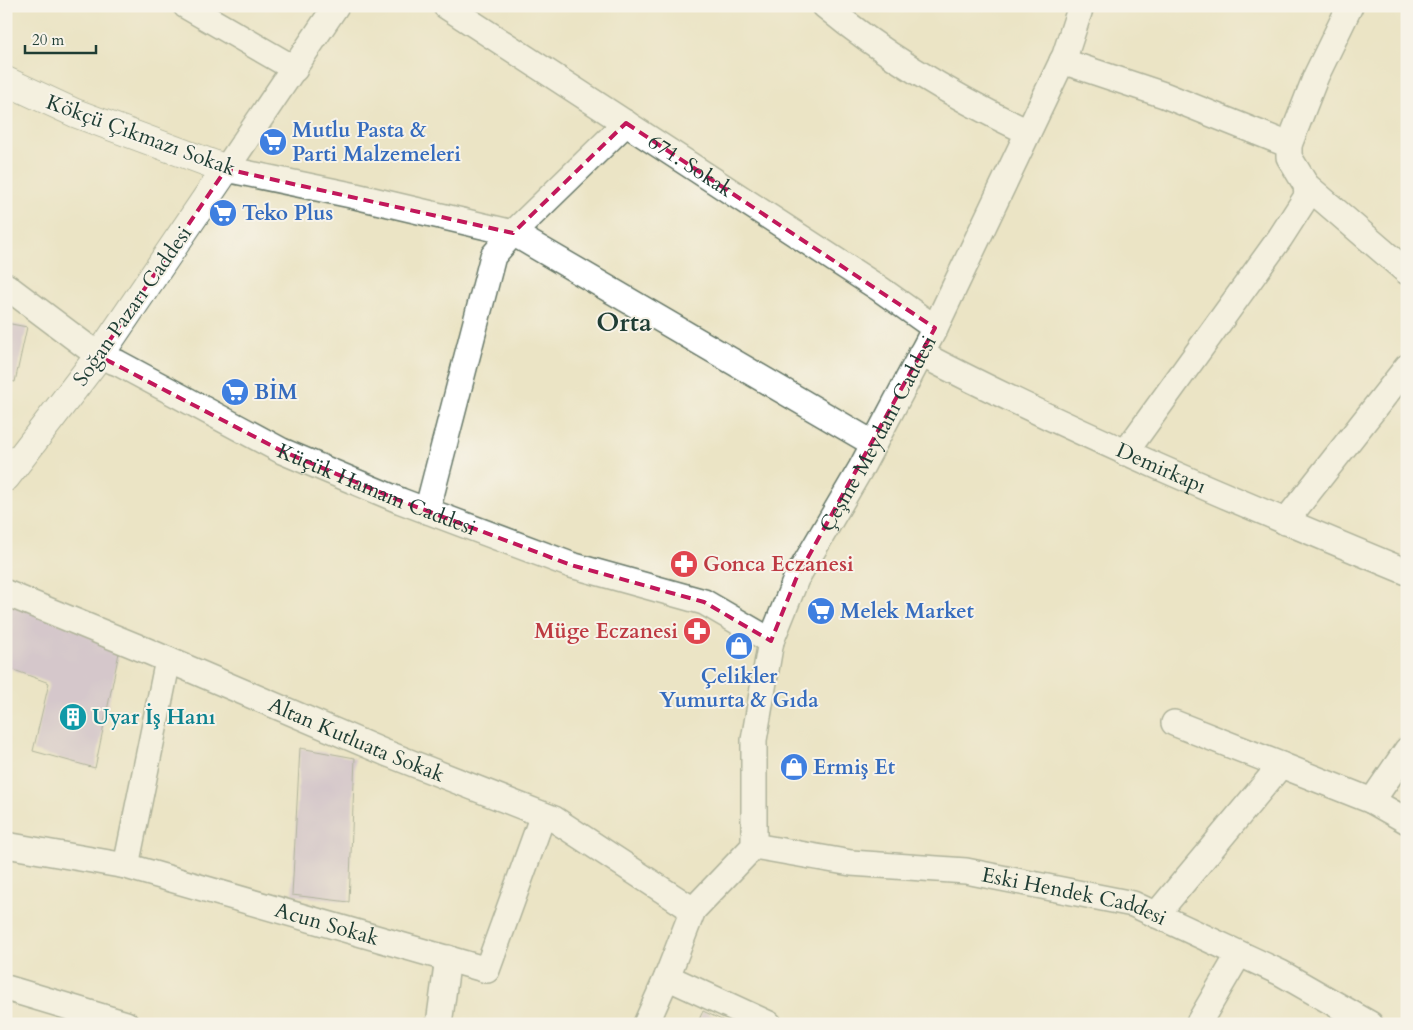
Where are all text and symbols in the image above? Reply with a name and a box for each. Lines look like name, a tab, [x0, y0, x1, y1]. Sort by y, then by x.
scale bar	[25, 22, 96, 54]
text: 20 m	[32, 30, 64, 50]
street label: Kökçü Çıkmazı Sokak	[42, 88, 240, 183]
place label: Mutlu Pasta & Parti Malzemeleri	[292, 116, 461, 169]
supermarket icon: Mutlu Pasta & Parti Malzemeleri	[258, 127, 288, 157]
street label: 671. Sokak	[642, 127, 739, 205]
supermarket icon: Teko Plus	[208, 198, 238, 228]
place label: Teko Plus	[242, 199, 333, 228]
street label: Soğan Pazarı Caddesi	[66, 220, 199, 392]
district label: Orta	[596, 305, 652, 340]
street label: Çeşme Meydanı Caddesi	[813, 330, 944, 537]
supermarket icon: BİM	[220, 377, 250, 407]
place label: BİM	[254, 378, 298, 407]
street label: Demirkapı	[1112, 436, 1211, 501]
street label: Küçük Hamam Caddesi	[273, 437, 480, 543]
pharmacy icon: Gonca Eczanesi	[669, 549, 699, 579]
place label: Gonca Eczanesi	[703, 550, 854, 579]
supermarket icon: Melek Market	[806, 596, 836, 626]
place label: Melek Market	[840, 597, 975, 626]
pharmacy icon: Müge Eczanesi	[682, 616, 712, 646]
place label: Müge Eczanesi	[534, 617, 678, 646]
shop icon: Çelikler Yumurta & Gıda	[724, 631, 754, 661]
place label: Çelikler Yumurta & Gıda	[659, 662, 819, 715]
street label: Altan Kutluata Sokak	[264, 690, 449, 790]
building icon: Uyar İş Hanı	[58, 702, 88, 732]
place label: Uyar İş Hanı	[92, 703, 216, 732]
shop icon: Ermiş Et	[779, 752, 809, 782]
place label: Ermiş Et	[813, 753, 896, 782]
street label: Eski Hendek Caddesi	[979, 860, 1171, 933]
street label: Acun Sokak	[271, 896, 383, 953]

